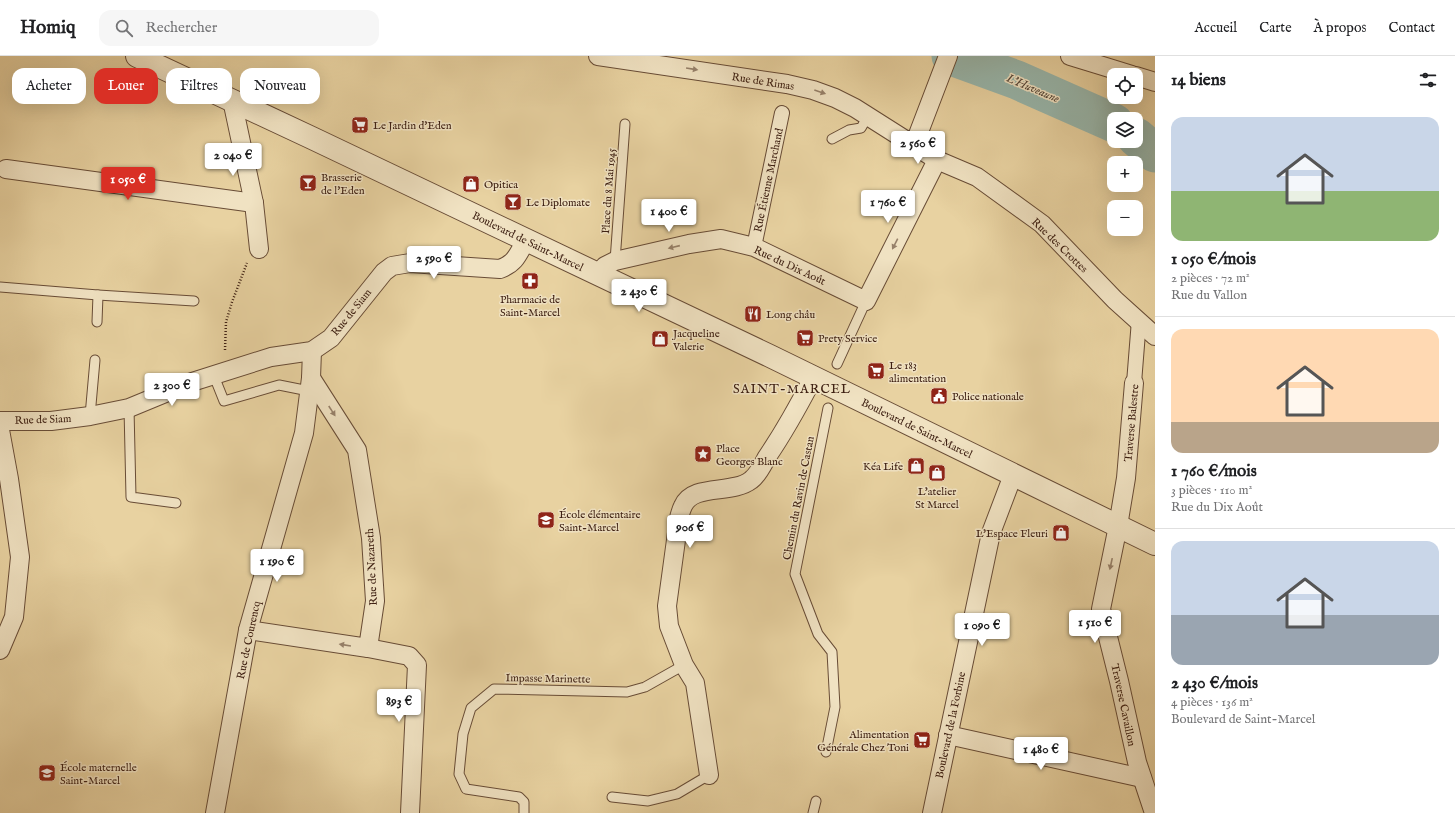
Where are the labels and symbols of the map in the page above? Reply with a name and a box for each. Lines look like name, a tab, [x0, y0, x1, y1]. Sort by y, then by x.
one-way arrow	[686, 67, 698, 73]
street label: Rue de Rimas	[731, 70, 795, 94]
water label: L'Huveaune	[1003, 70, 1062, 106]
one-way arrow	[815, 90, 827, 96]
supermarket icon: Le Jardin d'Eden	[350, 115, 370, 135]
place label: Le Jardin d'Eden	[373, 119, 452, 133]
street label: Rue Étienne Marchand	[751, 127, 787, 234]
pin: 2 560 €	[881, 131, 955, 165]
pin: 2 040 €	[196, 143, 270, 177]
street label: Place du 8 Mai 1945	[599, 148, 619, 234]
pin: 1 050 €	[91, 167, 165, 201]
place label: Brasserie de l'Eden	[321, 171, 365, 198]
bar icon: Brasserie de l'Eden	[298, 173, 318, 193]
shop icon: Opitica	[461, 174, 481, 194]
place label: Opitica	[484, 178, 518, 192]
pin: 1 760 €	[851, 190, 925, 224]
bar icon: Le Diplomate	[503, 192, 523, 212]
place label: Le Diplomate	[526, 196, 590, 210]
pin: 1 400 €	[632, 199, 706, 233]
street label: Boulevard de Saint-Marcel	[470, 209, 585, 275]
street label: Rue des Crottes	[1028, 215, 1090, 276]
one-way arrow	[892, 239, 898, 250]
street label: Rue du Dix Août	[751, 243, 828, 289]
one-way arrow	[668, 245, 681, 251]
pin: 2 590 €	[397, 246, 471, 280]
pharmacy icon: Pharmacie de Saint-Marcel	[520, 271, 540, 291]
pin: 2 430 €	[602, 279, 676, 313]
street label: Rue de Siam	[329, 286, 375, 339]
place label: Pharmacie de Saint-Marcel	[500, 293, 560, 320]
restaurant icon: Long châu	[743, 304, 763, 324]
place label: Long châu	[766, 308, 815, 322]
place label: Jacqueline Valerie	[671, 327, 720, 354]
supermarket icon: Prety Service	[795, 328, 815, 348]
shop icon: Jacqueline Valerie	[650, 329, 670, 349]
place label: Prety Service	[818, 332, 877, 346]
place label: Le 183 alimentation	[889, 359, 946, 386]
supermarket icon: Le 183 alimentation	[866, 361, 886, 381]
pin: 2 300 €	[135, 373, 209, 407]
district label: SAINT-MARCEL	[733, 381, 851, 398]
street label: Traverse Balestre	[1122, 384, 1142, 462]
public building icon: Police nationale	[929, 386, 949, 406]
place label: Police nationale	[952, 390, 1024, 404]
street label: Boulevard de Saint-Marcel	[859, 396, 974, 462]
one-way arrow	[328, 406, 336, 416]
street label: Rue de Siam	[14, 412, 72, 428]
street label: Chemin du Ravin de Castan	[780, 435, 818, 561]
place label: Place Georges Blanc	[716, 442, 783, 469]
place icon: Place Georges Blanc	[693, 444, 713, 464]
shop icon: Kéa Life	[906, 456, 926, 476]
place label: Kéa Life	[863, 460, 903, 474]
shop icon: L'atelier St Marcel	[927, 463, 947, 483]
place label: L'atelier St Marcel	[915, 485, 959, 512]
place label: École élémentaire Saint-Marcel	[559, 508, 641, 535]
school or university icon: École élémentaire Saint-Marcel	[536, 510, 556, 530]
pin: 906 €	[662, 515, 718, 549]
shop icon: L'Espace Fleuri	[1051, 523, 1071, 543]
place label: L'Espace Fleuri	[976, 527, 1048, 541]
street label: Rue de Nazareth	[363, 528, 381, 606]
pin: 1 190 €	[240, 549, 314, 583]
one-way arrow	[1107, 558, 1113, 570]
street label: Rue de Courencq	[234, 599, 264, 680]
pin: 1 510 €	[1058, 610, 1132, 644]
pin: 1 090 €	[945, 613, 1019, 647]
one-way arrow	[339, 642, 351, 648]
street label: Traverse Cavaillon	[1107, 663, 1139, 748]
street label: Impasse Marinette	[506, 671, 590, 687]
street label: Boulevard de la Forbine	[933, 671, 969, 780]
pin: 893 €	[371, 689, 427, 723]
place label: Alimentation Générale Chez Toni	[817, 728, 909, 755]
supermarket icon: Alimentation Générale Chez Toni	[912, 730, 932, 750]
pin: 1 480 €	[1004, 737, 1078, 771]
place label: École maternelle Saint-Marcel	[60, 761, 137, 788]
school or university icon: École maternelle Saint-Marcel	[37, 763, 57, 783]

